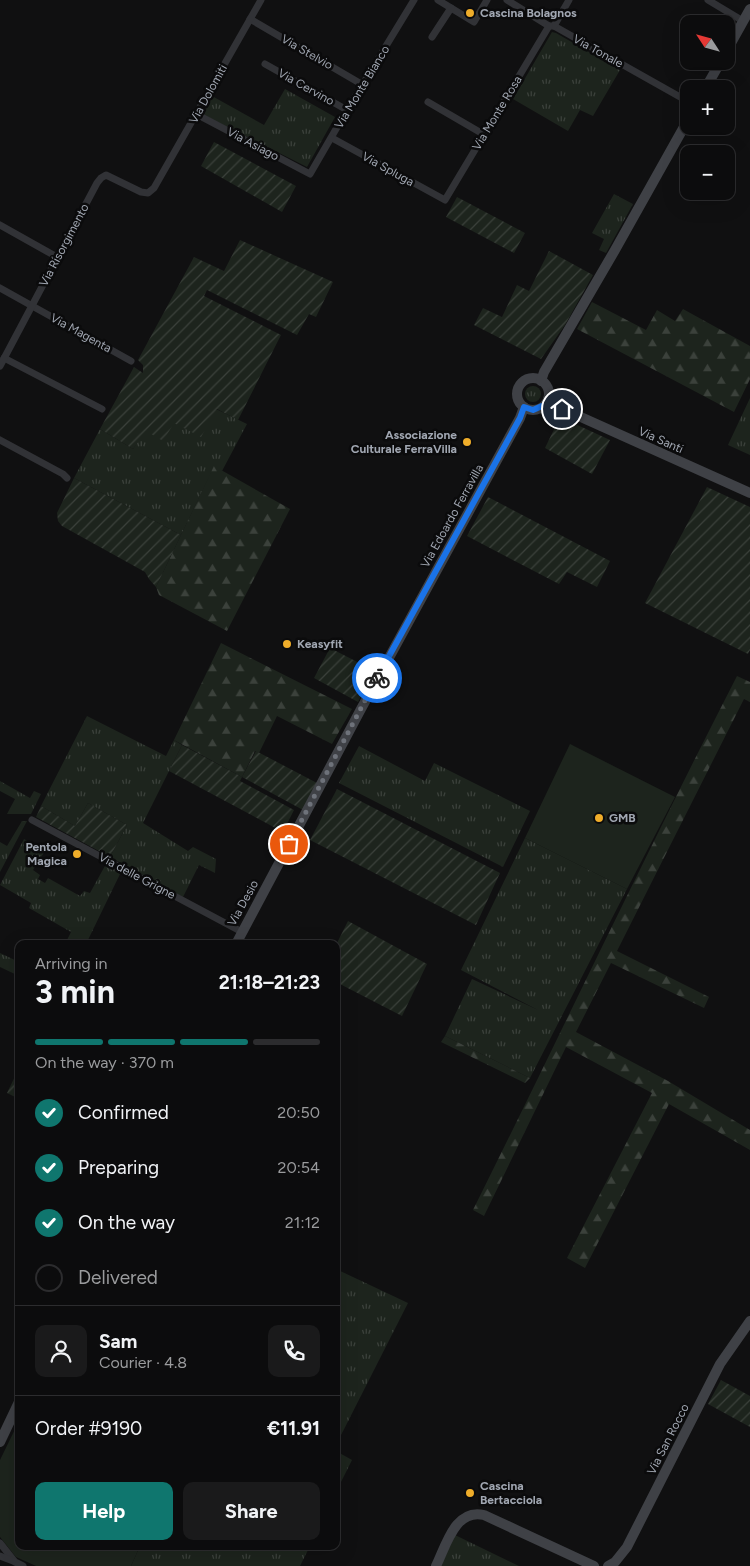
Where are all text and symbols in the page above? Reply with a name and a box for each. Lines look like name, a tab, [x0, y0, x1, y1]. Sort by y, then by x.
place label: Cascina Bolagnos	[480, 6, 577, 20]
marker: Cascina Bolagnos	[464, 7, 476, 19]
north arrow	[680, 15, 735, 70]
map controls	[680, 15, 735, 200]
street label: Via Stelvio	[279, 32, 335, 72]
street label: Via Tonale	[571, 32, 626, 71]
street label: Via Monte Bianco	[332, 43, 392, 131]
street label: Via Dolomiti	[186, 62, 230, 126]
street label: Via Cervino	[275, 66, 337, 108]
street label: Via Monte Rosa	[469, 73, 525, 153]
button: +	[680, 80, 735, 135]
street label: Via Asiago	[225, 124, 281, 164]
button: −	[680, 145, 735, 200]
street label: Via Spluga	[360, 149, 416, 189]
street label: Via Risorgimento	[36, 201, 92, 289]
street label: Via Magenta	[48, 311, 114, 355]
pin	[541, 388, 583, 430]
icon: home	[548, 395, 576, 423]
street label: Via Santi	[636, 424, 686, 456]
place label: Associazione Culturale FerraVilla	[351, 428, 457, 456]
marker: Associazione Culturale FerraVilla	[461, 436, 473, 448]
street label: Via Edoardo Ferravilla	[418, 462, 486, 570]
place label: Keasyfit	[297, 637, 343, 651]
marker: Keasyfit	[281, 638, 293, 650]
courier	[352, 653, 402, 703]
icon: bike	[363, 664, 391, 692]
place label: GMB	[609, 811, 636, 825]
marker: GMB	[593, 812, 605, 824]
pin	[268, 823, 310, 865]
icon: bag	[275, 830, 303, 858]
place label: Pentola Magica	[25, 840, 67, 868]
marker: Pentola Magica	[71, 848, 83, 860]
street label: Via delle Grigne	[96, 850, 178, 902]
street label: Via Desio	[225, 878, 261, 928]
text: Arriving in	[35, 954, 107, 973]
text: 21:18–21:23	[219, 971, 320, 994]
text: 3 min	[35, 973, 115, 1011]
text: On the way · 370 m	[35, 1053, 174, 1072]
icon: check	[35, 1099, 63, 1127]
text: Confirmed	[78, 1101, 169, 1124]
text: 20:50	[277, 1103, 320, 1122]
icon: check	[35, 1154, 63, 1182]
text: Preparing	[78, 1156, 159, 1179]
text: 20:54	[278, 1158, 320, 1177]
icon: check	[35, 1209, 63, 1237]
text: On the way	[78, 1211, 175, 1234]
text: 21:12	[285, 1213, 320, 1232]
text: Delivered	[78, 1266, 158, 1289]
button: person	[35, 1325, 87, 1377]
button: phone	[268, 1325, 320, 1377]
text: Sam	[99, 1330, 137, 1353]
text: Courier · 4.8	[99, 1353, 187, 1372]
street label: Via San Rocco	[644, 1401, 692, 1477]
text: Order #9190	[35, 1417, 142, 1440]
text: €11.91	[267, 1417, 320, 1440]
place label: Cascina Bertacciola	[480, 1479, 542, 1507]
button: Help	[35, 1482, 173, 1540]
button: Share	[183, 1482, 320, 1540]
marker: Cascina Bertacciola	[464, 1487, 476, 1499]

